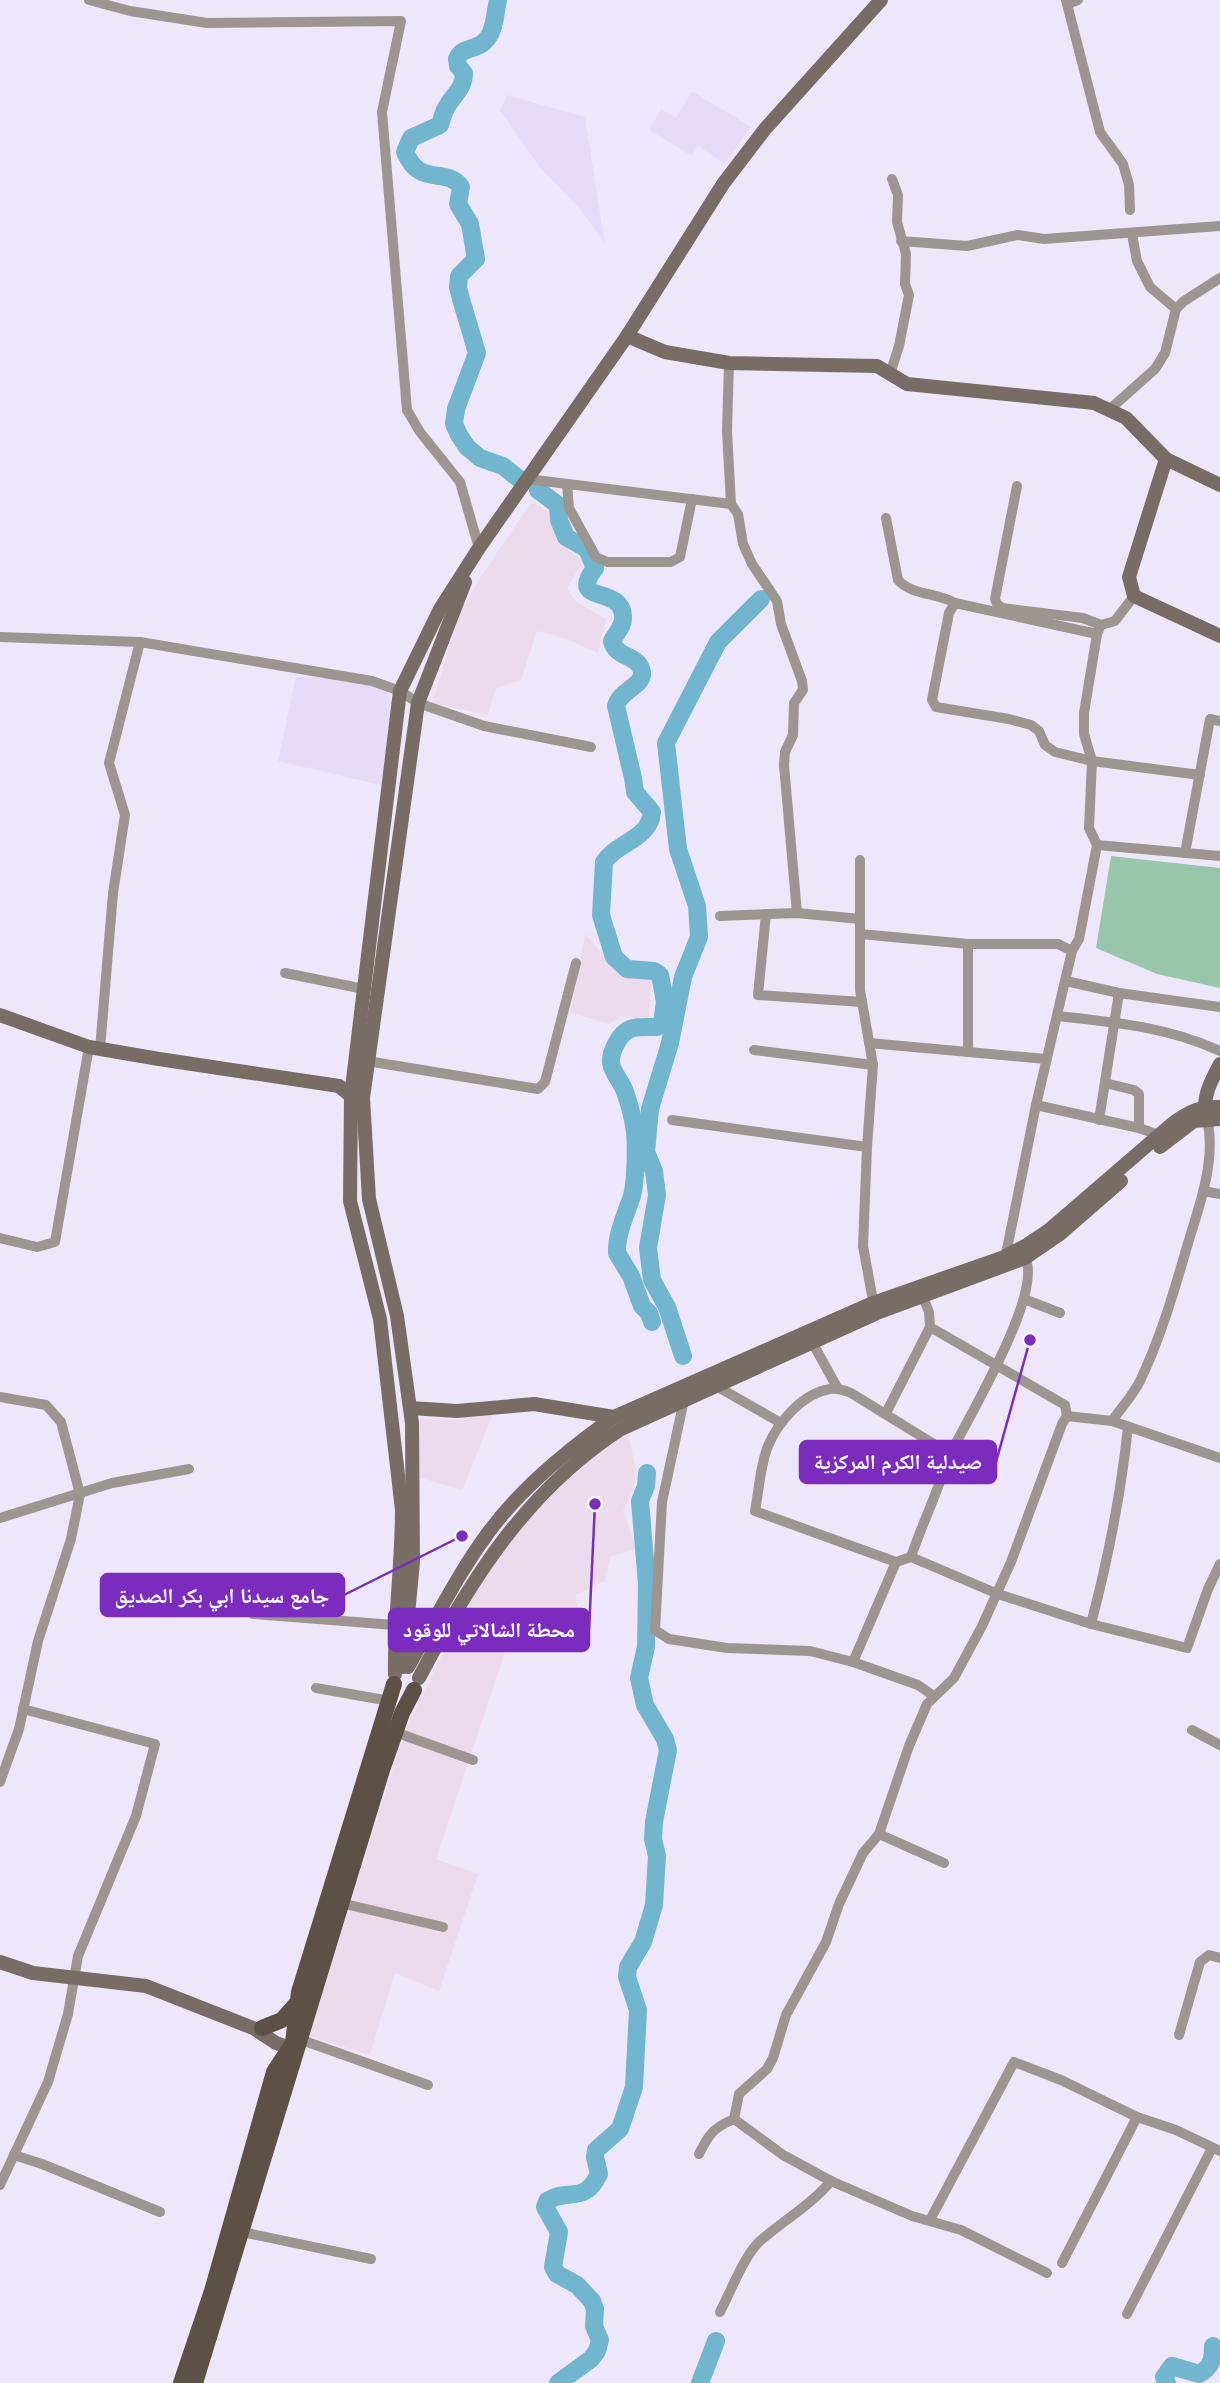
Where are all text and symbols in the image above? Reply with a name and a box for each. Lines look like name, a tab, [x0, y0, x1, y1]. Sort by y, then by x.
callout: صيدلية الكرم المركزية	[800, 1441, 996, 1483]
text: صيدلية الكرم المركزية	[814, 1447, 982, 1476]
callout: جامع سيدنا ابي بكر الصديق	[101, 1574, 344, 1616]
text: جامع سيدنا ابي بكر الصديق	[115, 1581, 329, 1612]
callout: محطة الشالاتي للوقود	[389, 1609, 589, 1651]
text: محطة الشالاتي للوقود	[403, 1615, 575, 1646]

